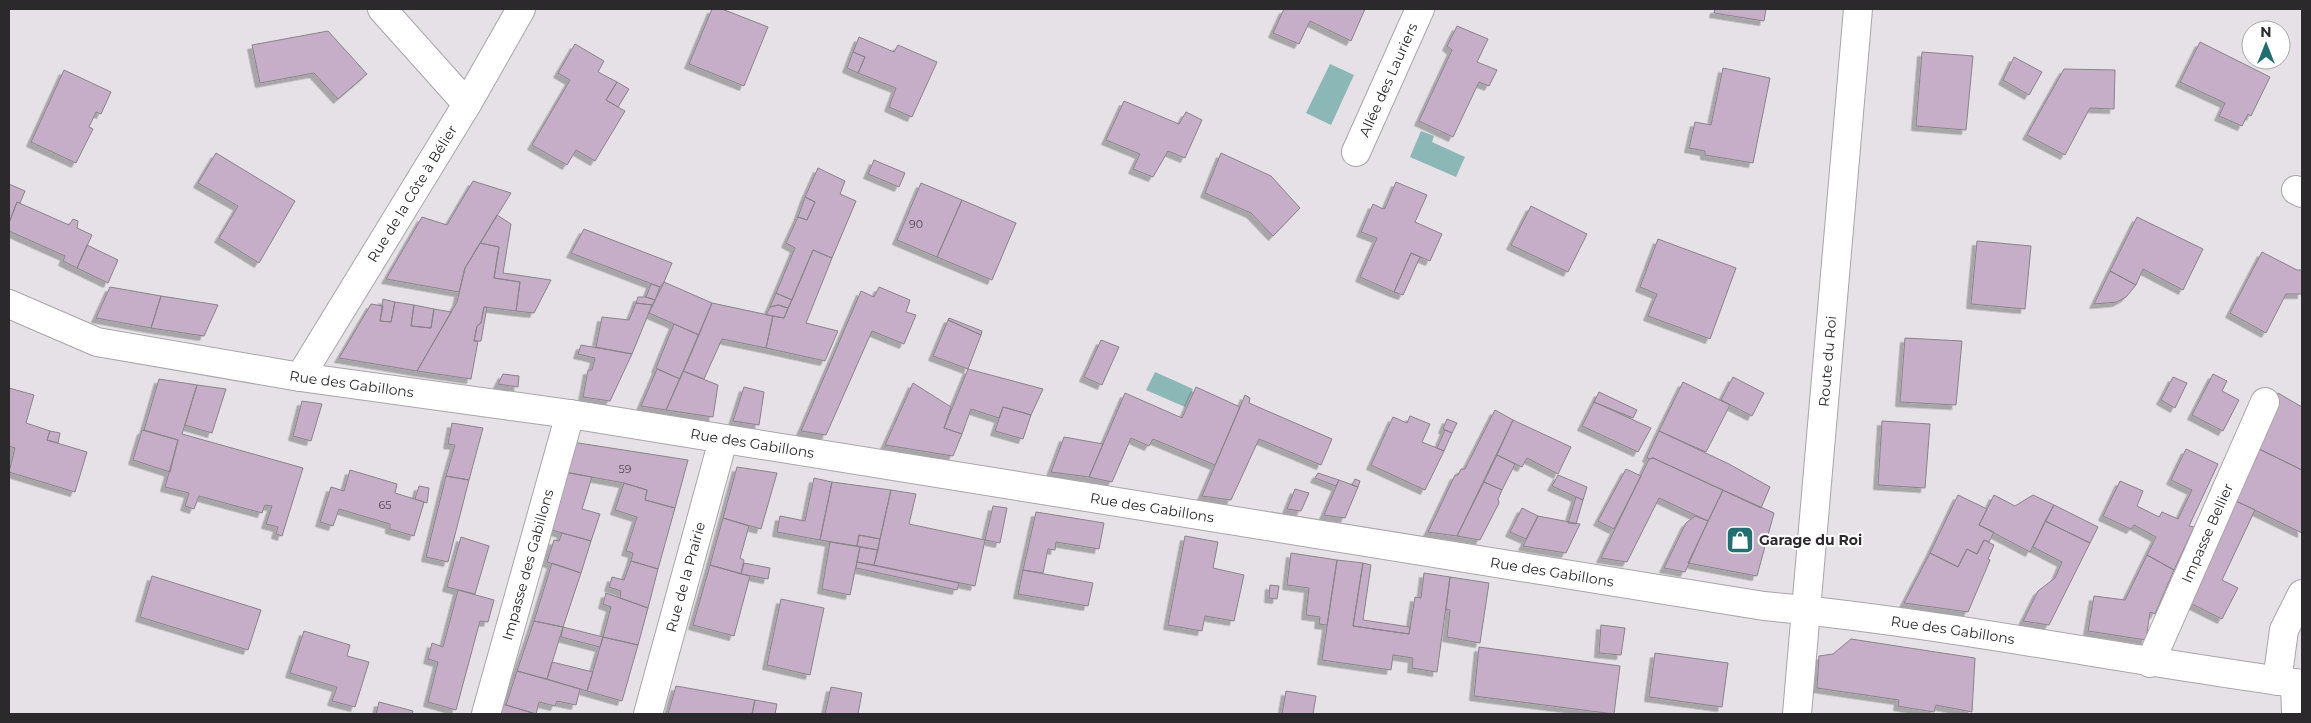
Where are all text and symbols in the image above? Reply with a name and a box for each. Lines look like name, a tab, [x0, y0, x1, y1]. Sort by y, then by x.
street label: Allée des Lauriers	[1355, 20, 1422, 140]
north arrow	[2241, 20, 2291, 70]
text: N	[2260, 23, 2272, 41]
street label: Rue de la Côte à Bélier	[363, 121, 461, 266]
house number: 90	[909, 217, 923, 231]
street label: Route du Roi	[1815, 315, 1840, 408]
street label: Rue des Gabillons	[288, 366, 415, 402]
street label: Rue des Gabillons	[689, 424, 816, 462]
house number: 59	[619, 462, 632, 476]
street label: Impasse Bellier	[2177, 480, 2237, 586]
street label: Impasse des Gabillons	[498, 487, 558, 642]
street label: Rue des Gabillons	[1089, 489, 1216, 526]
house number: 65	[379, 498, 391, 512]
street label: Rue de la Prairie	[662, 520, 709, 634]
shop icon: Garage du Roi	[1725, 525, 1755, 555]
place label: Garage du Roi	[1759, 531, 1862, 549]
street label: Rue des Gabillons	[1489, 553, 1615, 591]
street label: Rue des Gabillons	[1890, 612, 2016, 648]

